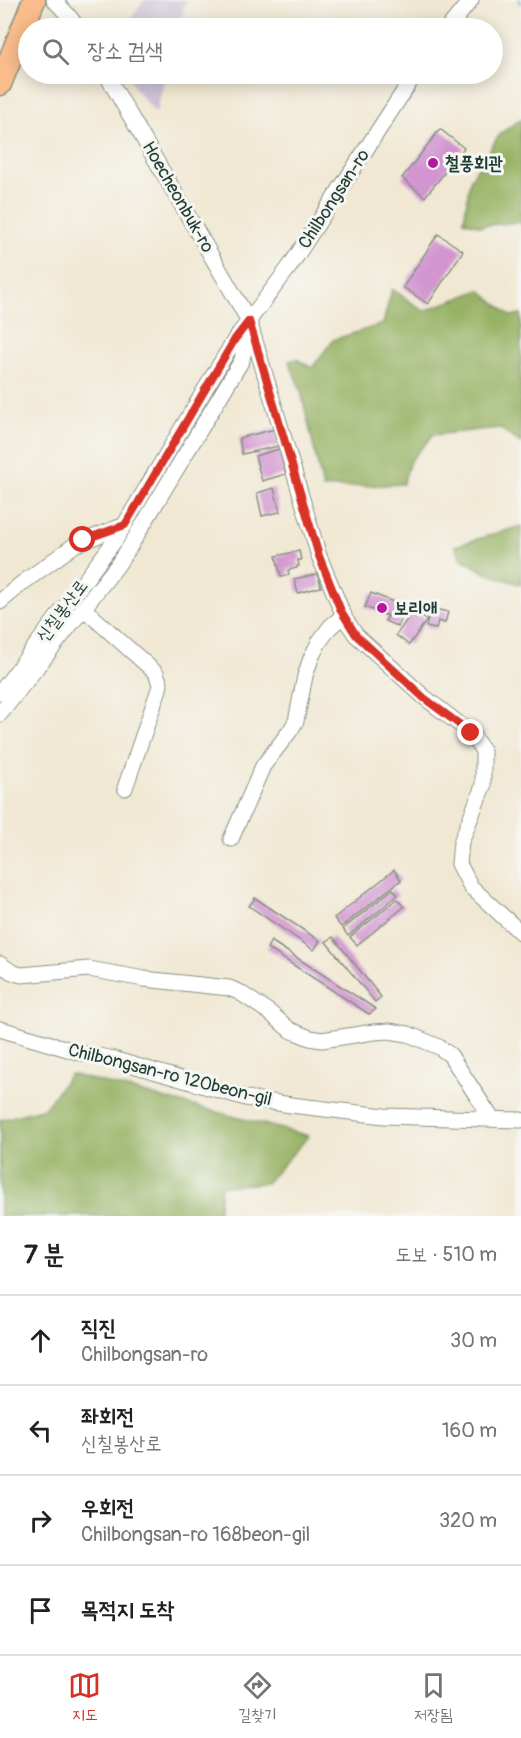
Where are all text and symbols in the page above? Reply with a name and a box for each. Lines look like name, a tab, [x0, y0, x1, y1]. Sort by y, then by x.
search box	[18, 18, 503, 84]
icon: search	[39, 35, 72, 68]
text: 장소 검색	[87, 37, 163, 65]
street label: Hoecheonbuk-ro	[137, 137, 219, 257]
street label: Chilbongsan-ro	[293, 145, 375, 253]
place label: 철풍회관	[445, 152, 503, 175]
marker: 철풍회관	[426, 156, 440, 170]
route start	[69, 526, 95, 552]
street label: 신칠봉산로	[31, 575, 93, 647]
place label: 보리애	[394, 597, 437, 620]
marker: 보리애	[375, 601, 389, 615]
route end	[457, 719, 483, 745]
street label: Chilbongsan-ro 120beon-gil	[66, 1039, 274, 1111]
text: 7 분	[24, 1239, 64, 1271]
text: 도보 · 510 m	[395, 1242, 497, 1267]
text: 직진	[81, 1314, 116, 1342]
icon: ahead	[24, 1324, 57, 1357]
text: 30 m	[450, 1328, 497, 1353]
text: Chilbongsan-ro	[81, 1342, 208, 1367]
text: 좌회전	[81, 1403, 134, 1431]
icon: left	[24, 1414, 57, 1447]
text: 160 m	[442, 1418, 497, 1443]
text: 신칠봉산로	[81, 1431, 161, 1456]
text: 우회전	[81, 1494, 134, 1522]
icon: right	[24, 1504, 57, 1537]
text: 320 m	[439, 1508, 497, 1533]
text: Chilbongsan-ro 168beon-gil	[81, 1522, 310, 1547]
icon: arrive	[24, 1594, 57, 1627]
text: 목적지 도착	[81, 1596, 174, 1624]
tab: 지도	[68, 1669, 101, 1725]
tab: 길찾기	[238, 1669, 277, 1725]
tab: 저장됨	[414, 1669, 453, 1725]

